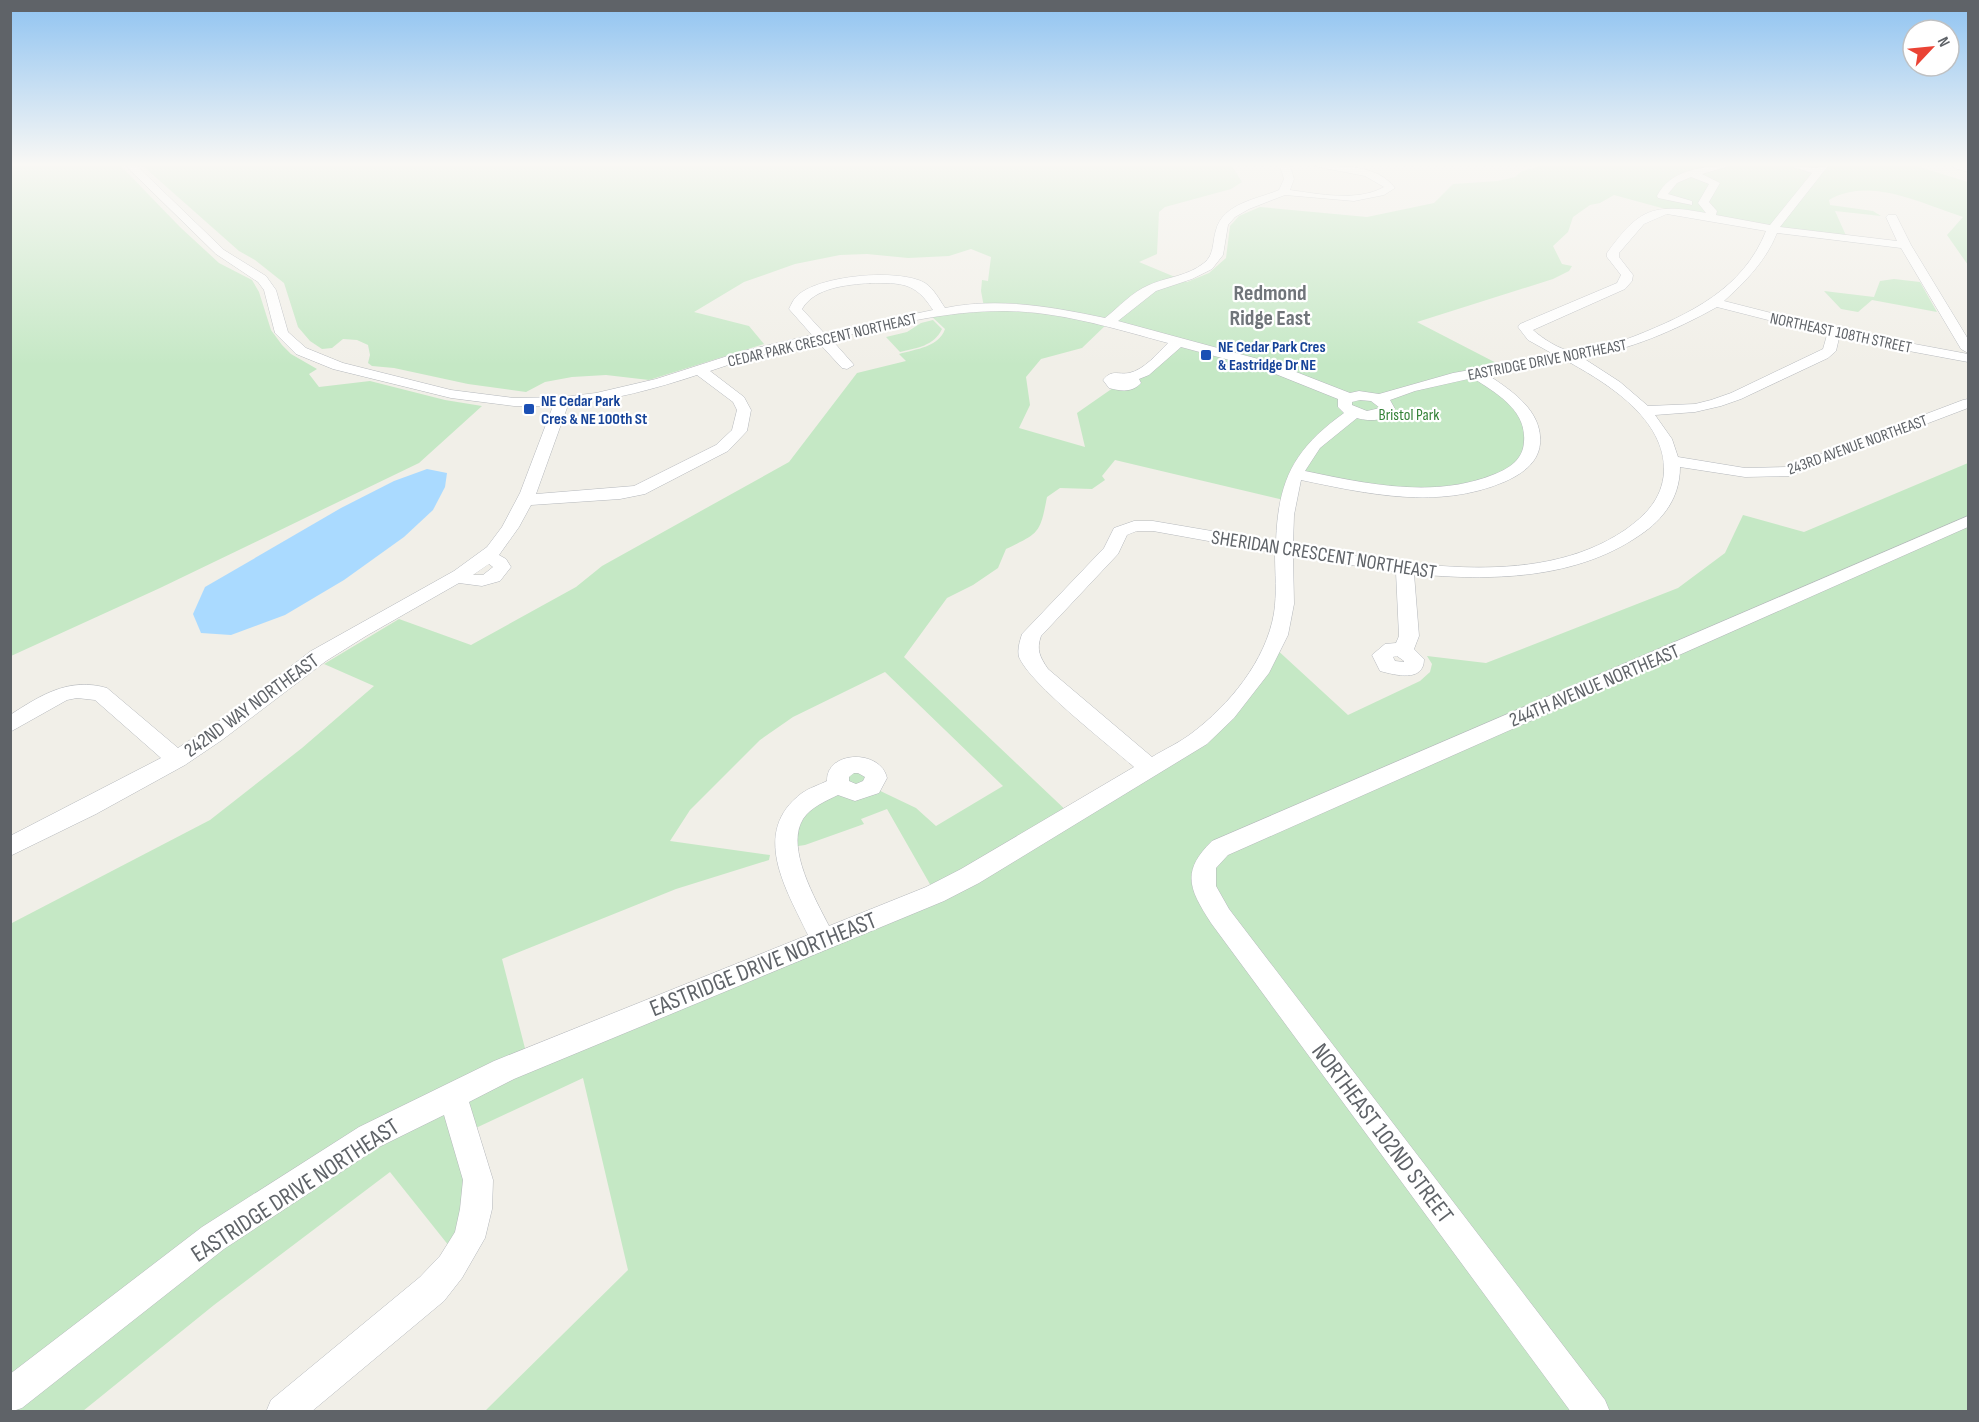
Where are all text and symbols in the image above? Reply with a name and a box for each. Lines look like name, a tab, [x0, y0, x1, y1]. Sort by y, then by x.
north arrow	[1901, 18, 1961, 78]
text: N	[1933, 34, 1954, 50]
district label: Redmond Ridge East	[1230, 280, 1310, 332]
street label: CEDAR PARK CRESCENT NORTHEAST	[726, 309, 919, 372]
street label: NORTHEAST 108TH STREET	[1768, 309, 1914, 358]
street label: EASTRIDGE DRIVE NORTHEAST	[1466, 336, 1629, 385]
place label: NE Cedar Park Cres & Eastridge Dr NE	[1218, 338, 1326, 375]
marker: NE Cedar Park Cres & Eastridge Dr NE	[1199, 348, 1213, 362]
place label: NE Cedar Park Cres & NE 100th St	[541, 392, 647, 429]
marker: NE Cedar Park Cres & NE 100th St	[522, 402, 536, 416]
park label: Bristol Park	[1379, 406, 1439, 425]
street label: 243RD AVENUE NORTHEAST	[1785, 411, 1931, 480]
street label: SHERIDAN CRESCENT NORTHEAST	[1210, 525, 1438, 585]
street label: 244TH AVENUE NORTHEAST	[1506, 639, 1683, 733]
street label: 242ND WAY NORTHEAST	[180, 649, 323, 763]
street label: EASTRIDGE DRIVE NORTHEAST	[646, 906, 881, 1023]
street label: NORTHEAST 102ND STREET	[1306, 1038, 1460, 1229]
street label: EASTRIDGE DRIVE NORTHEAST	[186, 1112, 405, 1269]

